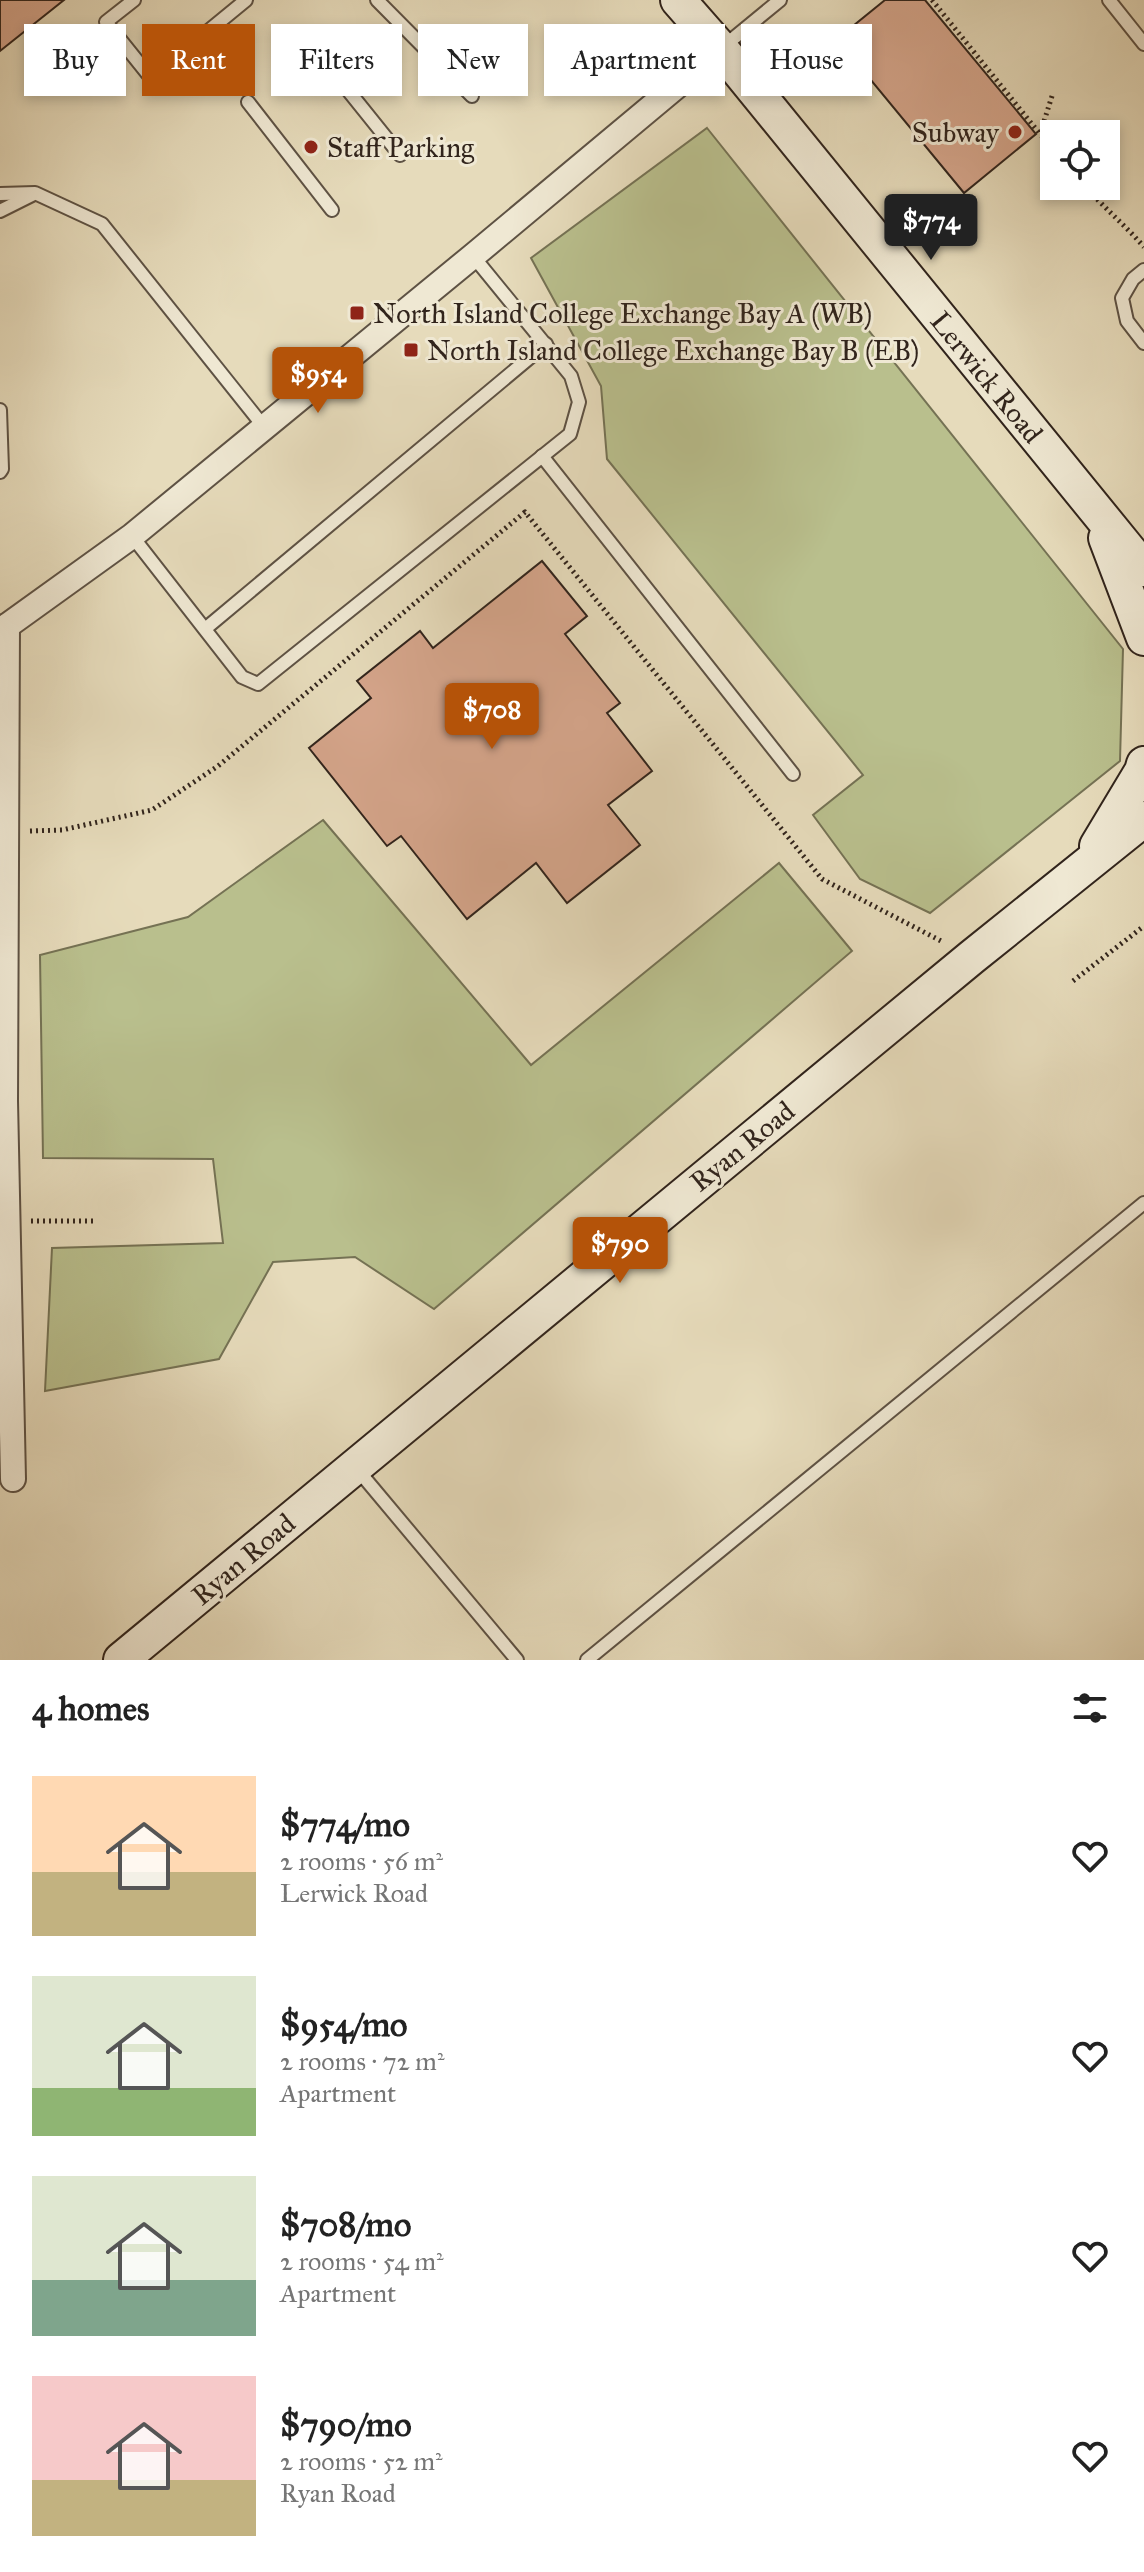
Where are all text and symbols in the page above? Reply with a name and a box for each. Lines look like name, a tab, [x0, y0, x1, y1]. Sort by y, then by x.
chip: Buy	[24, 24, 126, 96]
chip: Rent	[142, 24, 255, 96]
chip: Filters	[271, 24, 402, 96]
chip: New	[418, 24, 528, 96]
chip: Apartment	[544, 24, 725, 96]
chip: House	[741, 24, 872, 96]
place label: Subway	[912, 115, 1000, 150]
map controls	[1040, 120, 1120, 200]
button: locate	[1040, 120, 1120, 200]
marker: Subway	[1006, 123, 1024, 141]
place label: Staff Parking	[327, 130, 475, 165]
marker: Staff Parking	[302, 138, 320, 156]
pin: $774	[884, 194, 978, 262]
text: $774	[902, 204, 960, 236]
place label: North Island College Exchange Bay A (WB)	[373, 296, 872, 331]
marker: North Island College Exchange Bay A (WB)	[348, 304, 366, 322]
street label: Lerwick Road	[923, 304, 1050, 450]
place label: North Island College Exchange Bay B (EB)	[427, 333, 919, 368]
marker: North Island College Exchange Bay B (EB)	[402, 341, 420, 359]
pin: $954	[271, 347, 365, 415]
text: $954	[290, 357, 346, 389]
pin: $708	[445, 683, 539, 751]
text: $708	[463, 693, 521, 725]
street label: Ryan Road	[683, 1094, 802, 1199]
pin: $790	[573, 1217, 667, 1285]
text: $790	[591, 1227, 649, 1259]
street label: Ryan Road	[184, 1506, 302, 1613]
icon: filters	[1068, 1686, 1112, 1730]
text: 4 homes	[32, 1688, 149, 1729]
text: $774/mo	[280, 1804, 410, 1845]
icon: home	[96, 1808, 192, 1904]
icon: heart	[1068, 1834, 1112, 1878]
text: 2 rooms · 56 m²	[280, 1845, 443, 1877]
text: Lerwick Road	[280, 1877, 428, 1909]
text: $954/mo	[280, 2004, 408, 2045]
icon: home	[96, 2008, 192, 2104]
icon: heart	[1068, 2034, 1112, 2078]
text: 2 rooms · 72 m²	[280, 2045, 444, 2077]
text: Apartment	[280, 2077, 396, 2109]
text: $708/mo	[280, 2204, 411, 2245]
icon: home	[96, 2208, 192, 2304]
icon: heart	[1068, 2234, 1112, 2278]
text: 2 rooms · 54 m²	[280, 2245, 444, 2277]
text: Apartment	[280, 2277, 396, 2309]
text: $790/mo	[280, 2404, 412, 2445]
icon: home	[96, 2408, 192, 2504]
icon: heart	[1068, 2434, 1112, 2478]
text: 2 rooms · 52 m²	[280, 2445, 443, 2477]
text: Ryan Road	[280, 2477, 396, 2509]

